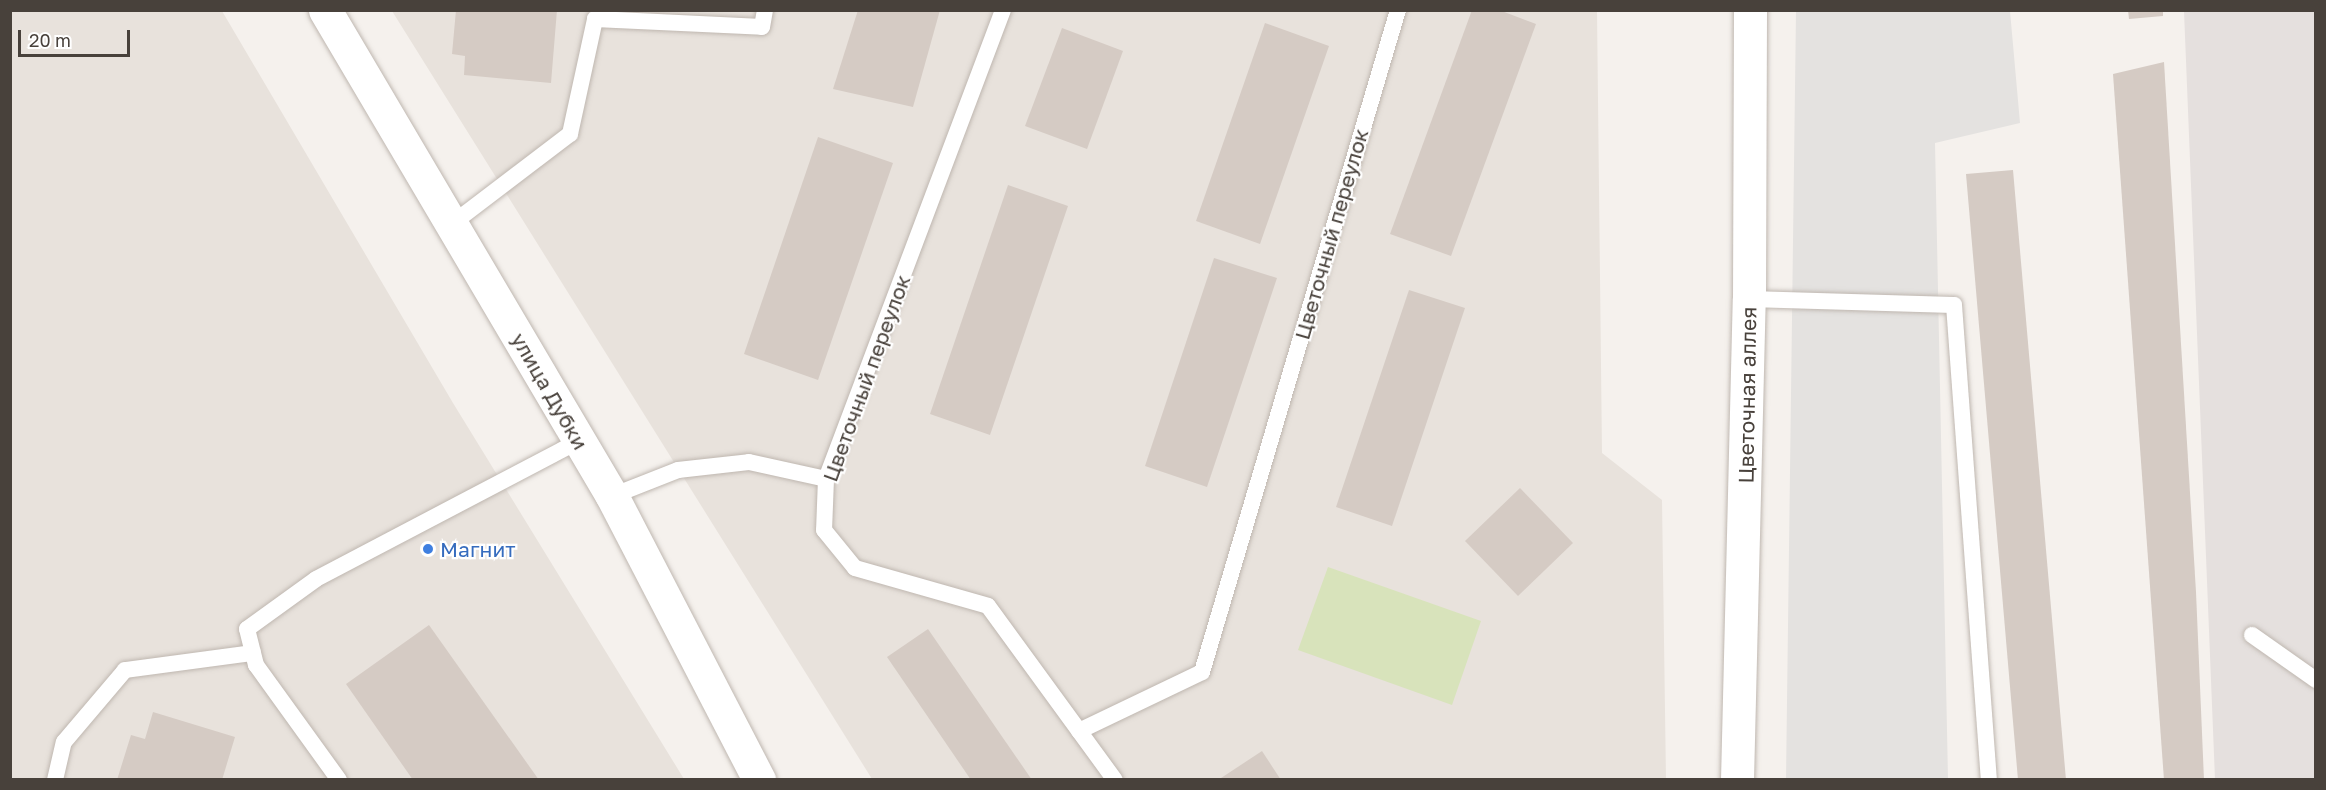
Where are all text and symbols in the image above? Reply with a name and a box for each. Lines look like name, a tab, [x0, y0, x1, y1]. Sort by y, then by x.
scale bar	[21, 18, 134, 56]
text: 20 m	[29, 29, 71, 51]
street label: Цветочный переулок	[1289, 126, 1373, 342]
street label: Цветочный переулок	[817, 271, 915, 485]
street label: Цветочная аллея	[1733, 306, 1761, 484]
street label: улица Дубки	[506, 328, 594, 454]
place label: Магнит	[440, 536, 515, 562]
marker: Магнит	[421, 542, 435, 556]

